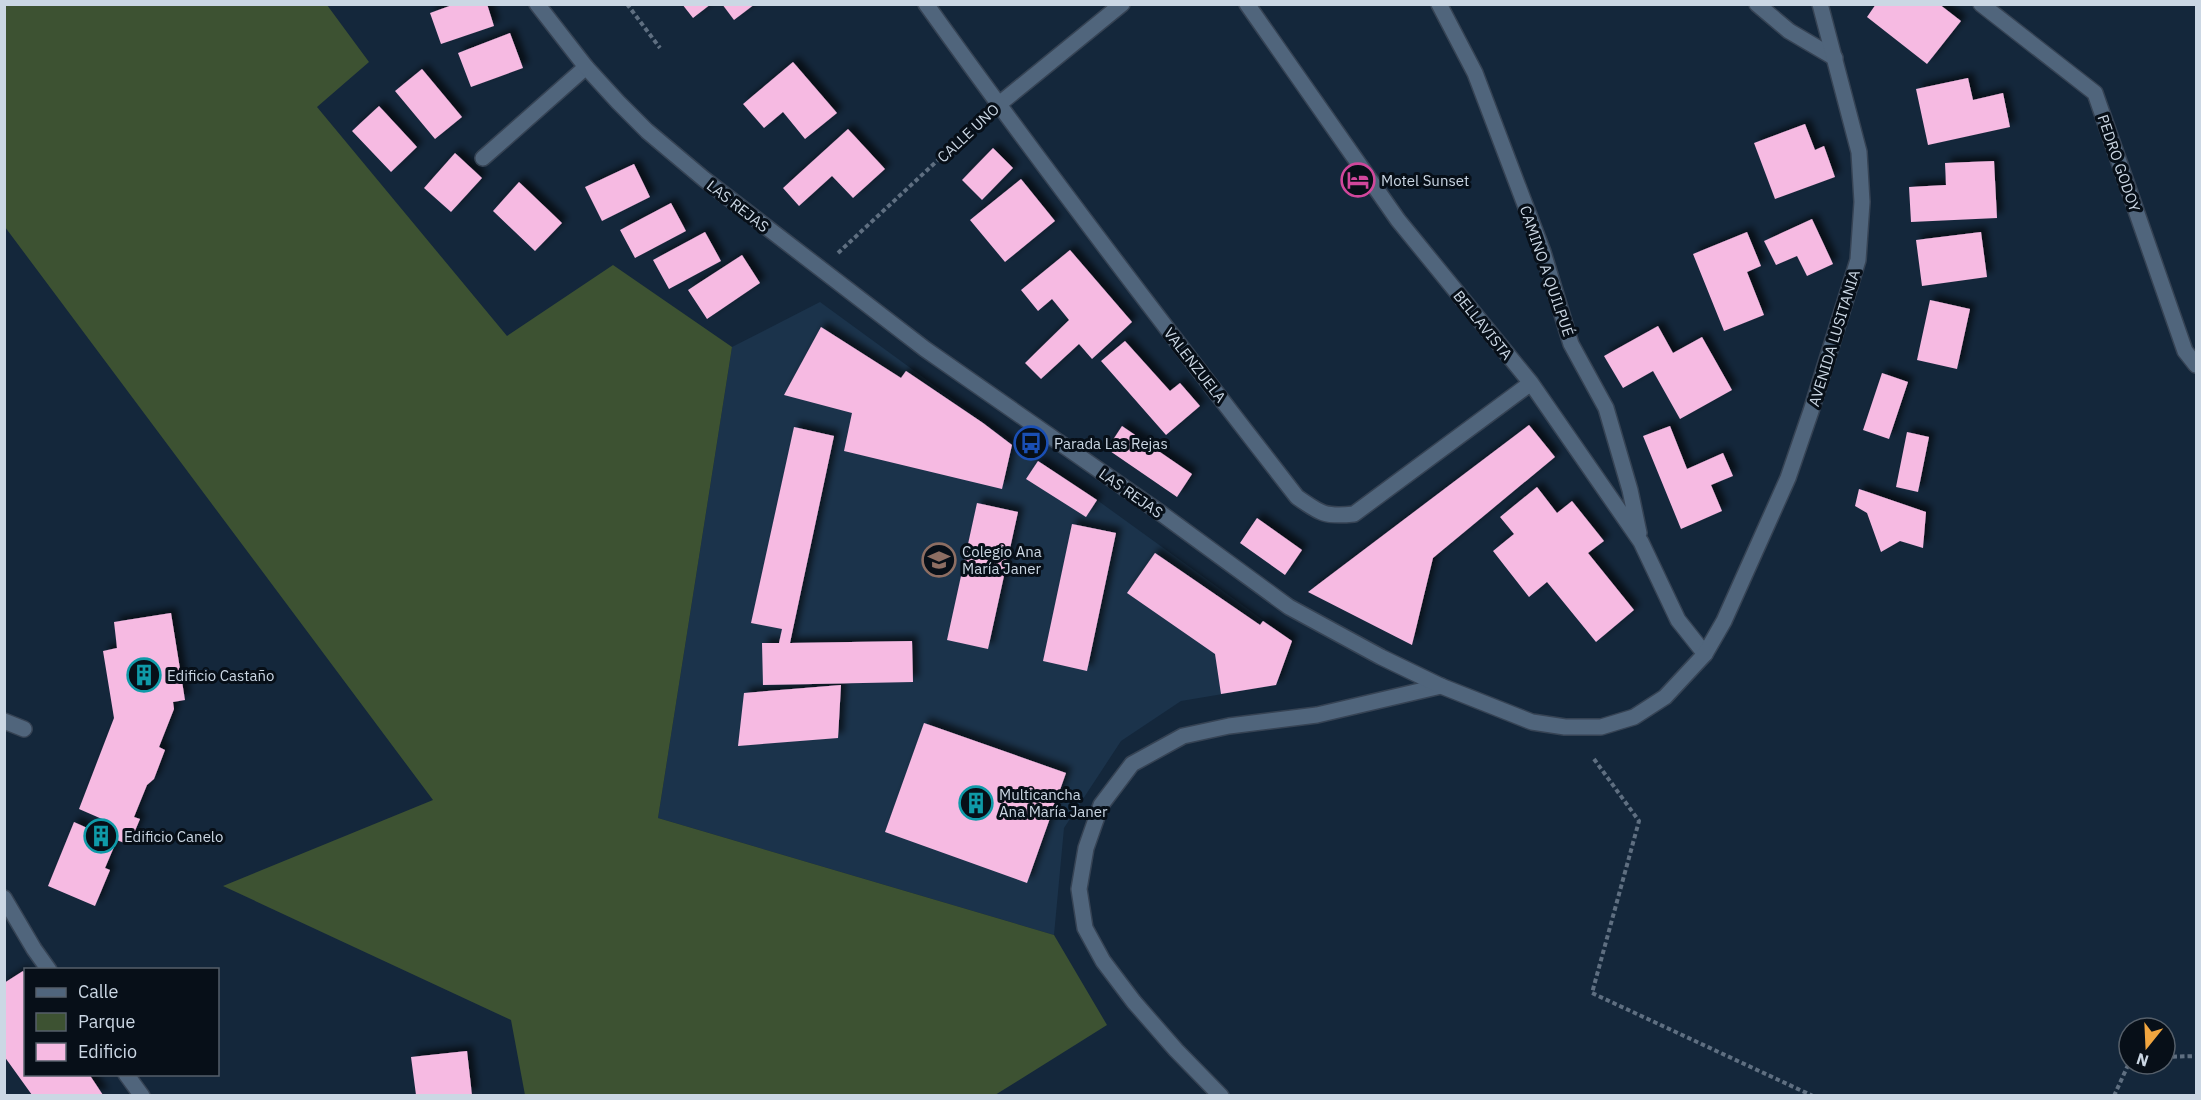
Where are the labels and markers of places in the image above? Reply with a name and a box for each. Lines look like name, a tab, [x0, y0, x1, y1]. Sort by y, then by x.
hotel icon: Motel Sunset	[1340, 162, 1376, 198]
place label: Motel Sunset	[1381, 171, 1469, 190]
bus stop icon: Parada Las Rejas	[1013, 425, 1049, 461]
place label: Parada Las Rejas	[1054, 434, 1168, 453]
school or university icon: Colegio Ana María Janer	[921, 542, 957, 578]
place label: Colegio Ana María Janer	[962, 542, 1042, 578]
building icon: Edificio Castaño	[126, 657, 162, 693]
place label: Edificio Castaño	[167, 666, 275, 685]
building icon: Multicancha Ana María Janer	[958, 785, 994, 821]
place label: Multicancha Ana María Janer	[999, 785, 1108, 821]
building icon: Edificio Canelo	[83, 818, 119, 854]
place label: Edificio Canelo	[124, 827, 223, 846]

